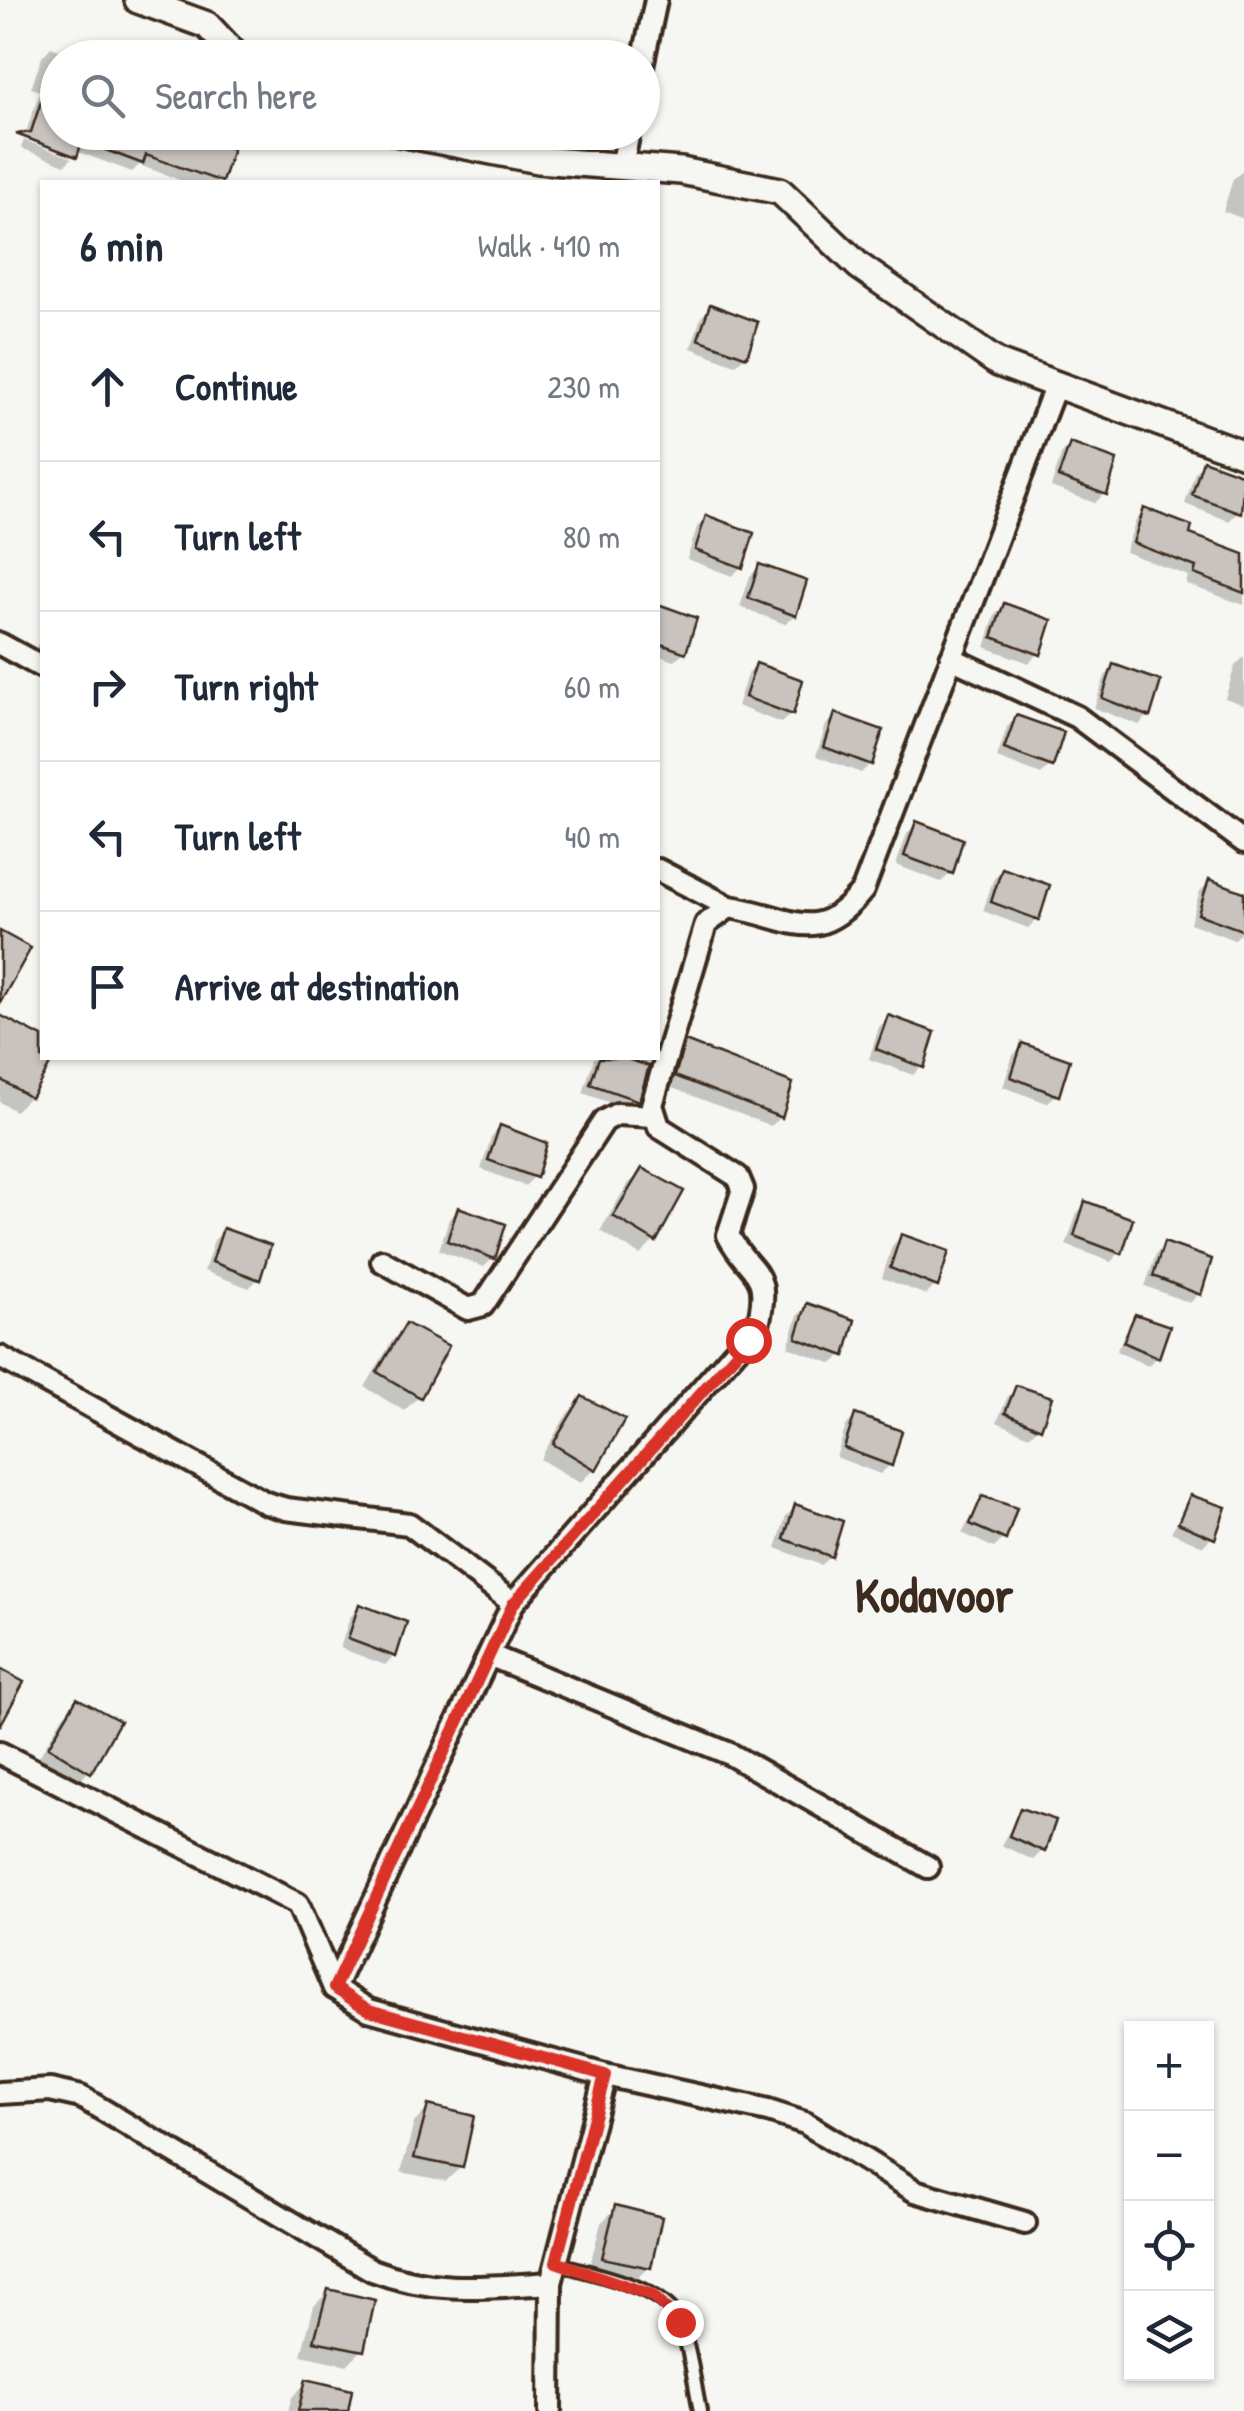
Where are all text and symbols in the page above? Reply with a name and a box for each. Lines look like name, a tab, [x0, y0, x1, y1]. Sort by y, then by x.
search box	[40, 40, 660, 150]
icon: search	[75, 68, 130, 123]
text: Search here	[155, 69, 317, 121]
text: 6 min	[80, 217, 163, 274]
text: Walk · 410 m	[478, 224, 620, 267]
icon: ahead	[80, 359, 135, 414]
text: Continue	[175, 360, 297, 412]
text: 230 m	[547, 365, 620, 408]
icon: left	[80, 509, 135, 564]
text: Turn left	[175, 510, 300, 562]
text: 80 m	[563, 515, 620, 558]
icon: right	[80, 659, 135, 714]
text: Turn right	[175, 660, 318, 712]
text: 60 m	[564, 665, 620, 708]
icon: left	[80, 809, 135, 864]
text: Turn left	[175, 810, 300, 862]
text: 40 m	[565, 815, 620, 858]
icon: arrive	[80, 959, 135, 1014]
text: Arrive at destination	[175, 960, 459, 1012]
route start	[726, 1318, 772, 1364]
district label: Kodavoor	[855, 1562, 1014, 1627]
map controls	[1124, 2021, 1214, 2381]
button: +	[1124, 2021, 1214, 2111]
button: −	[1124, 2111, 1214, 2201]
button: locate	[1124, 2201, 1214, 2291]
button: layers	[1124, 2291, 1214, 2381]
route end	[658, 2300, 704, 2346]

